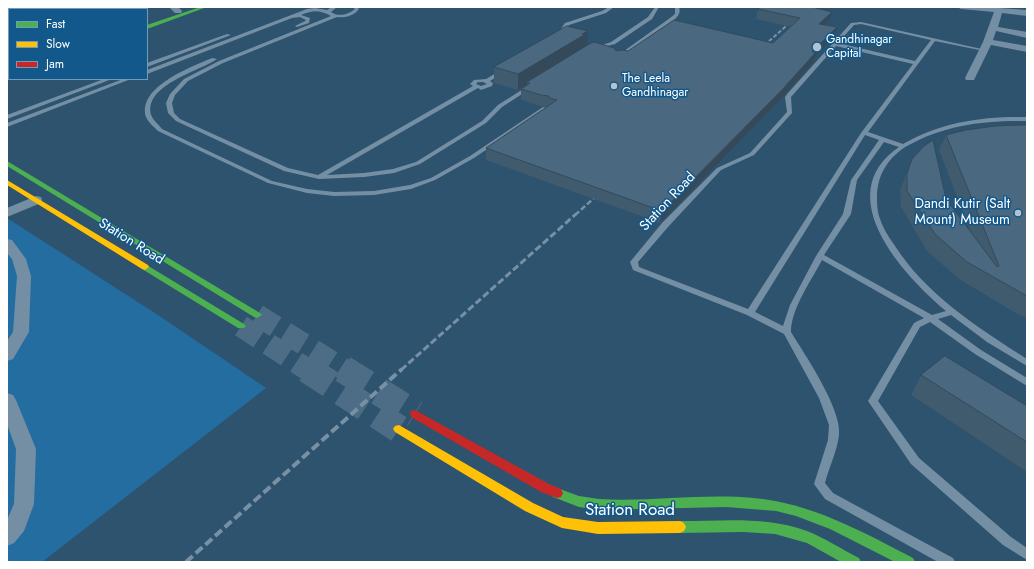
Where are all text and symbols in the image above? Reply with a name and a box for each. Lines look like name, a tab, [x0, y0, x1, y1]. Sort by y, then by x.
legend	[8, 8, 148, 80]
text: Fast	[46, 15, 65, 33]
place label: Gandhinagar Capital	[826, 33, 892, 61]
text: Slow	[46, 35, 70, 53]
marker: Gandhinagar Capital	[811, 41, 823, 53]
text: Jam	[46, 55, 64, 73]
place label: The Leela Gandhinagar	[622, 72, 688, 100]
marker: The Leela Gandhinagar	[609, 81, 619, 91]
street label: Station Road	[637, 169, 699, 235]
place label: Dandi Kutir (Salt Mount) Museum	[914, 197, 1010, 230]
marker: Dandi Kutir (Salt Mount) Museum	[1013, 208, 1023, 218]
street label: Station Road	[95, 215, 167, 269]
street label: Station Road	[585, 501, 675, 521]

